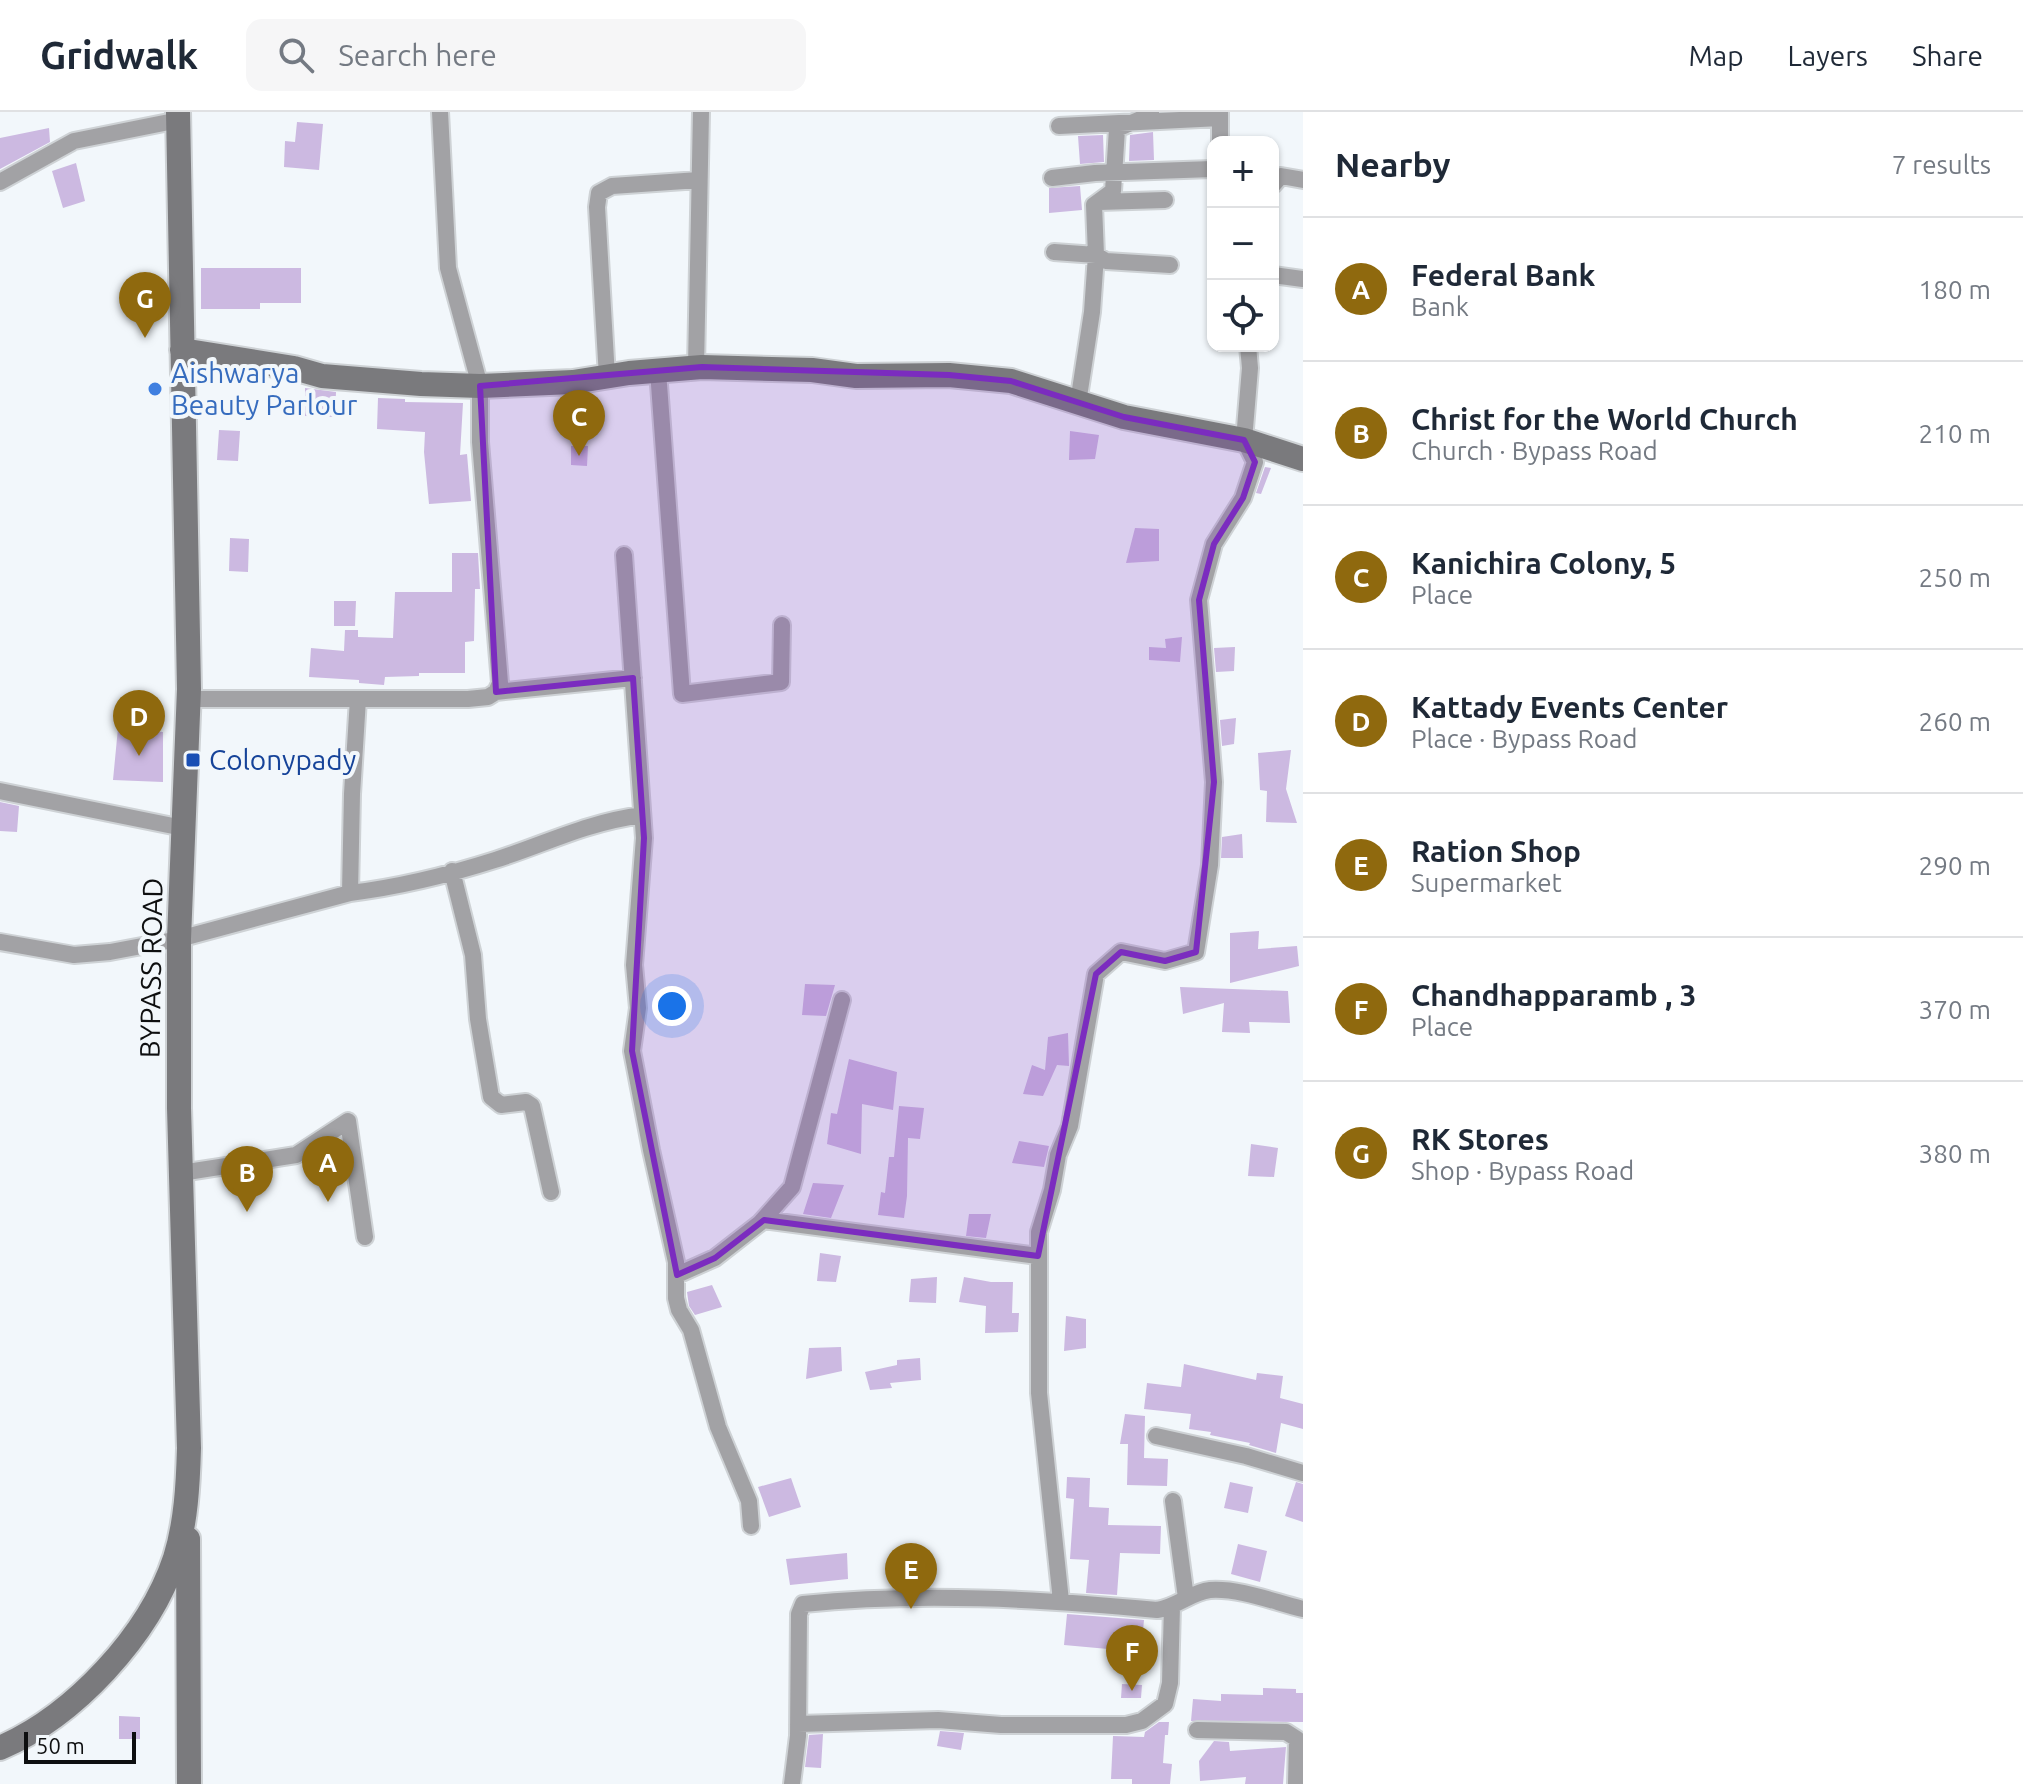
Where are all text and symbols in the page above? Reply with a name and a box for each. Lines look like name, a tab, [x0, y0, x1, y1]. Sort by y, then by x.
search box	[246, 19, 806, 91]
icon: search	[274, 33, 318, 77]
text: Gridwalk	[40, 34, 198, 76]
text: Search here	[338, 38, 497, 72]
text: Map	[1688, 40, 1744, 71]
text: Layers	[1788, 40, 1868, 71]
text: Share	[1912, 40, 1983, 71]
map controls	[1207, 136, 1279, 352]
button: +	[1207, 136, 1279, 208]
text: Nearby	[1335, 145, 1450, 183]
text: 7 results	[1892, 150, 1991, 179]
button: −	[1207, 208, 1279, 280]
text: Federal Bank	[1411, 258, 1595, 292]
pin: G	[119, 272, 171, 338]
text: A	[1352, 275, 1370, 304]
text: 180 m	[1919, 275, 1991, 304]
button: locate	[1207, 280, 1279, 352]
text: Bank	[1411, 292, 1469, 321]
place label: Aishwarya Beauty Parlour	[171, 357, 358, 420]
marker: Aishwarya Beauty Parlour	[146, 380, 164, 398]
pin: C	[553, 390, 605, 456]
text: Christ for the World Church	[1411, 402, 1798, 436]
text: B	[1352, 419, 1370, 448]
text: 210 m	[1919, 419, 1991, 448]
text: Church · Bypass Road	[1411, 436, 1658, 465]
text: Kanichira Colony, 5	[1411, 546, 1676, 580]
text: C	[1353, 563, 1369, 592]
text: 250 m	[1919, 563, 1991, 592]
text: Place	[1411, 580, 1473, 609]
pin: D	[113, 690, 165, 756]
text: Kattady Events Center	[1411, 690, 1728, 724]
text: D	[1352, 707, 1370, 736]
text: 260 m	[1919, 707, 1991, 736]
text: Place · Bypass Road	[1411, 724, 1638, 753]
place label: Colonypady	[209, 744, 356, 775]
marker: Colonypady	[184, 751, 202, 769]
text: Ration Shop	[1411, 834, 1581, 868]
text: E	[1353, 851, 1369, 880]
text: 290 m	[1919, 851, 1991, 880]
text: Supermarket	[1411, 868, 1562, 897]
street label: BYPASS ROAD	[133, 878, 168, 1058]
text: Chandhapparamb , 3	[1411, 978, 1696, 1012]
your location	[652, 986, 692, 1026]
text: F	[1354, 995, 1368, 1024]
text: 370 m	[1919, 995, 1991, 1024]
text: Place	[1411, 1012, 1473, 1041]
text: RK Stores	[1411, 1122, 1549, 1156]
pin: A	[302, 1136, 354, 1202]
text: G	[1352, 1139, 1370, 1168]
text: 380 m	[1919, 1139, 1991, 1168]
pin: B	[221, 1146, 273, 1212]
text: Shop · Bypass Road	[1411, 1156, 1634, 1185]
pin: E	[885, 1543, 937, 1609]
pin: F	[1106, 1625, 1158, 1691]
scale bar	[24, 1728, 136, 1764]
text: 50 m	[36, 1733, 85, 1758]

